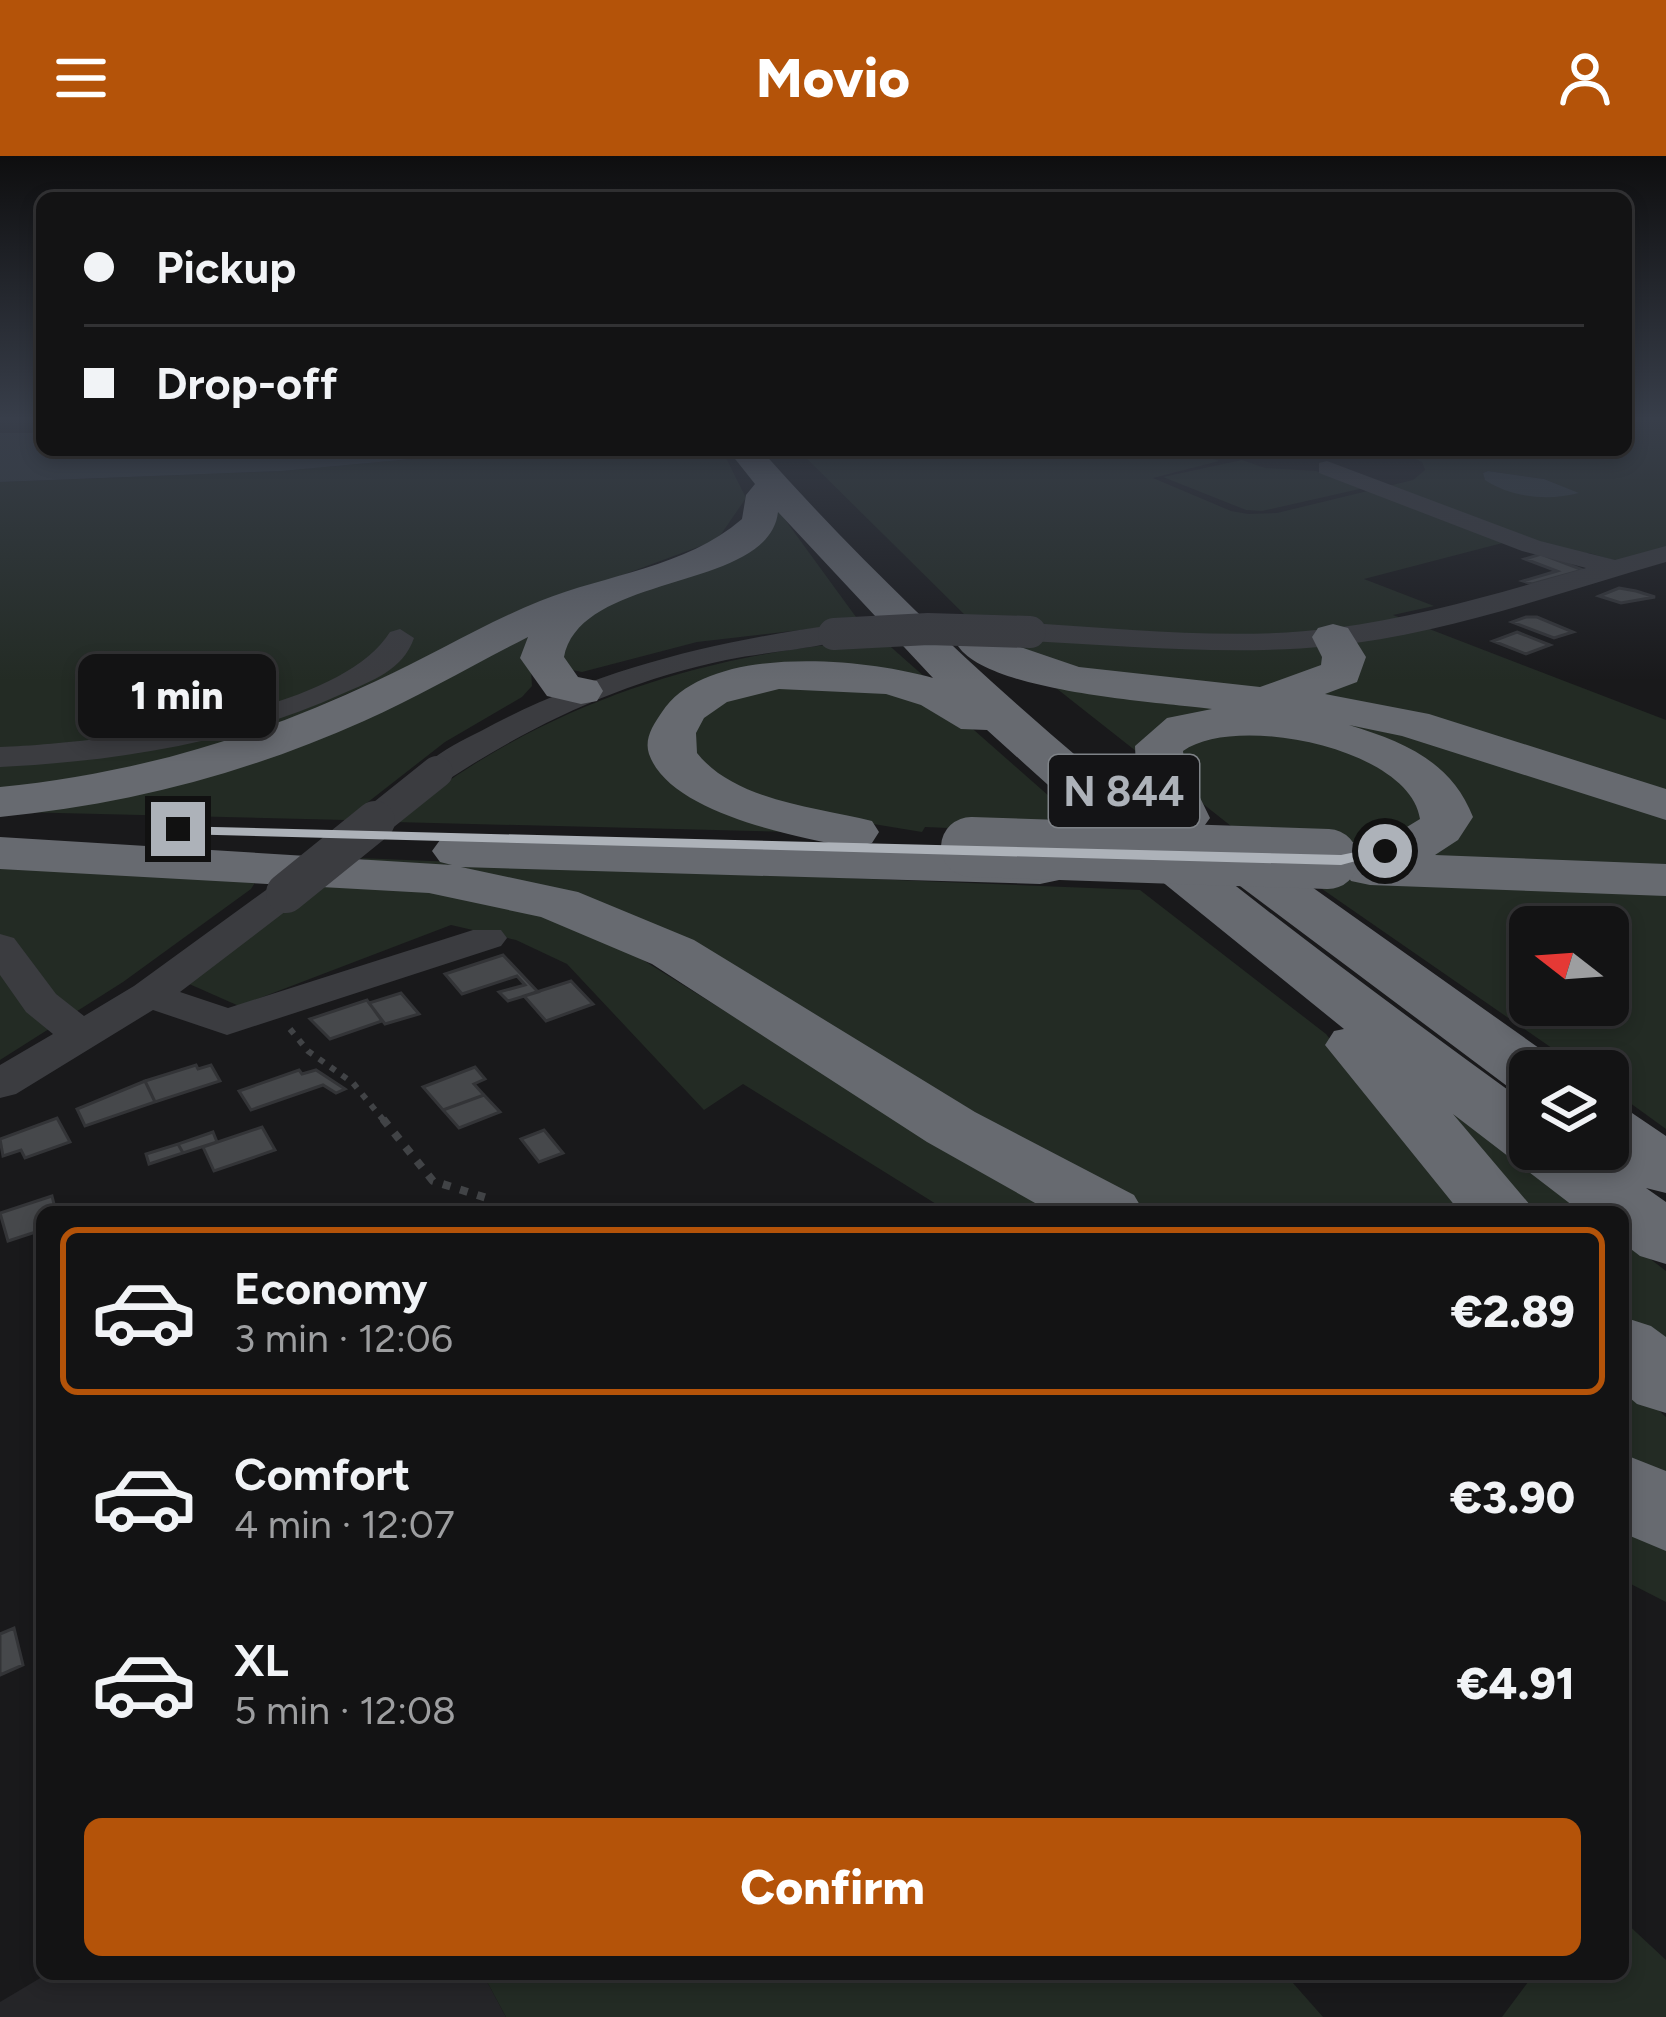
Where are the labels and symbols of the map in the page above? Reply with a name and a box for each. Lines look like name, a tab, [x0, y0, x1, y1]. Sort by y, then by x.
callout: 1 min	[79, 655, 277, 739]
road number: N 844	[1049, 755, 1199, 827]
route end	[151, 802, 205, 856]
route start	[1358, 824, 1412, 878]
north arrow	[1509, 906, 1629, 1026]

